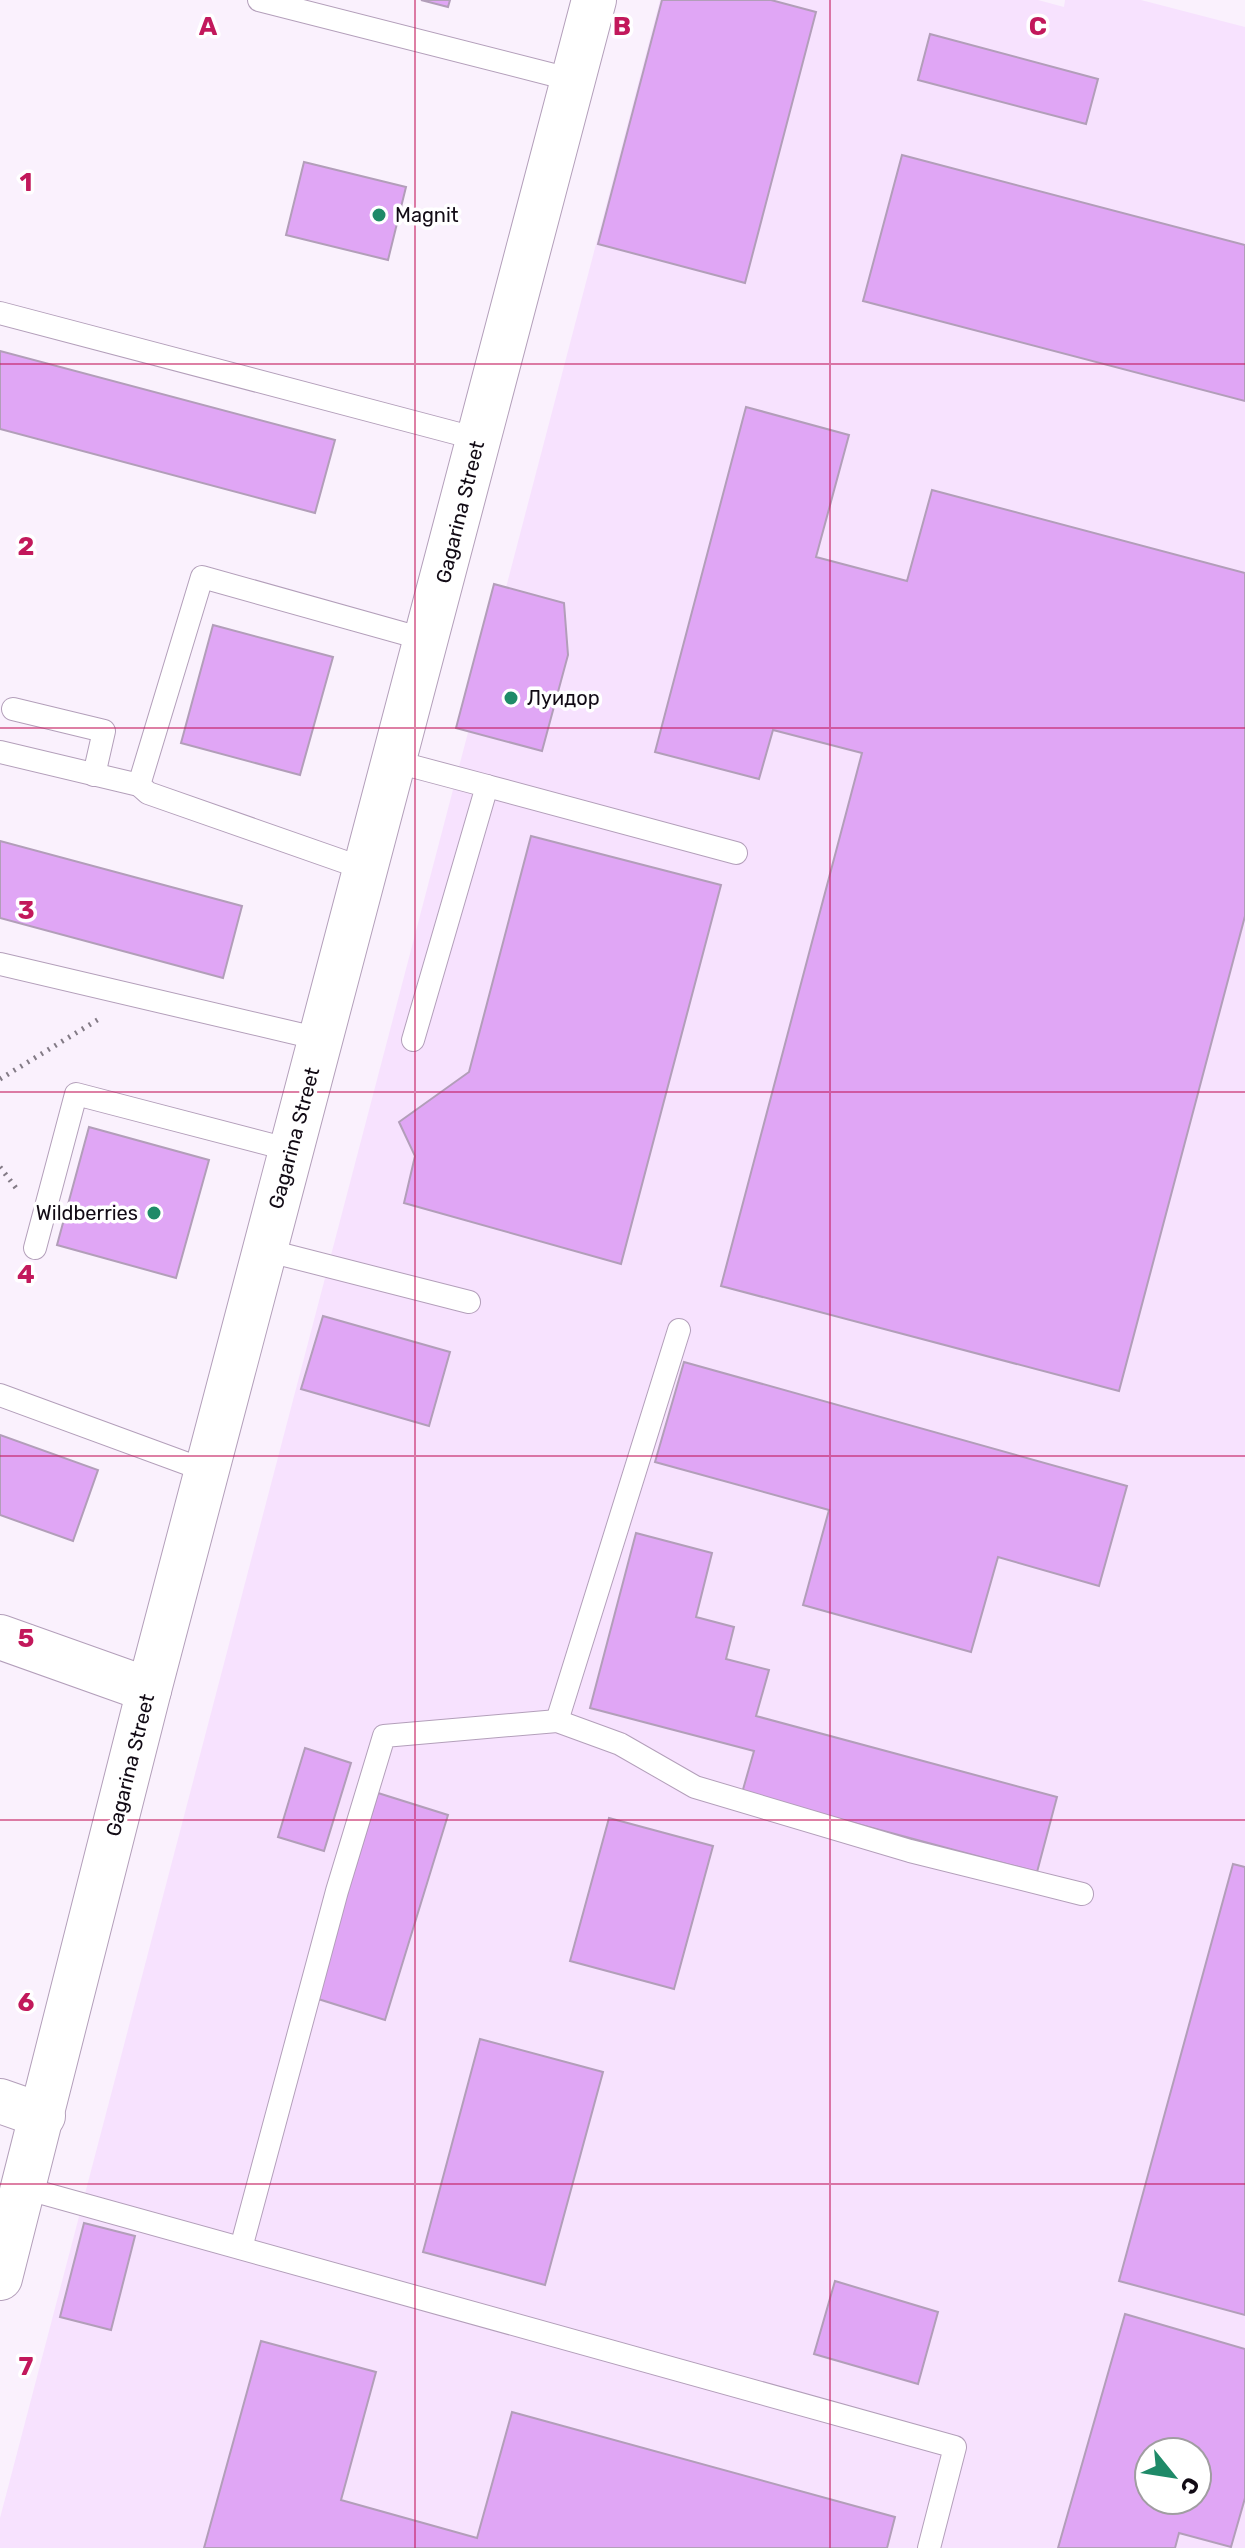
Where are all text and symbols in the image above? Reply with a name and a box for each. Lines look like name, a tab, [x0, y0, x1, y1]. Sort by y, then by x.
text: A	[199, 11, 218, 42]
text: B	[613, 11, 631, 42]
text: C	[1029, 11, 1047, 42]
text: 1	[20, 167, 32, 198]
place label: Magnit	[395, 203, 459, 227]
marker: Magnit	[370, 206, 388, 224]
street label: Gagarina Street	[431, 438, 489, 586]
text: 2	[18, 531, 34, 562]
place label: Луидор	[527, 686, 600, 710]
marker: Луидор	[502, 689, 520, 707]
text: 3	[17, 895, 35, 926]
street label: Gagarina Street	[264, 1064, 325, 1212]
place label: Wildberries	[36, 1201, 138, 1225]
marker: Wildberries	[145, 1204, 163, 1222]
text: 4	[17, 1259, 35, 1290]
text: 5	[18, 1623, 34, 1654]
street label: Gagarina Street	[101, 1691, 159, 1839]
text: 6	[18, 1987, 35, 2018]
text: 7	[19, 2351, 34, 2382]
north arrow	[1133, 2436, 1213, 2516]
text: С	[1174, 2472, 1205, 2499]

